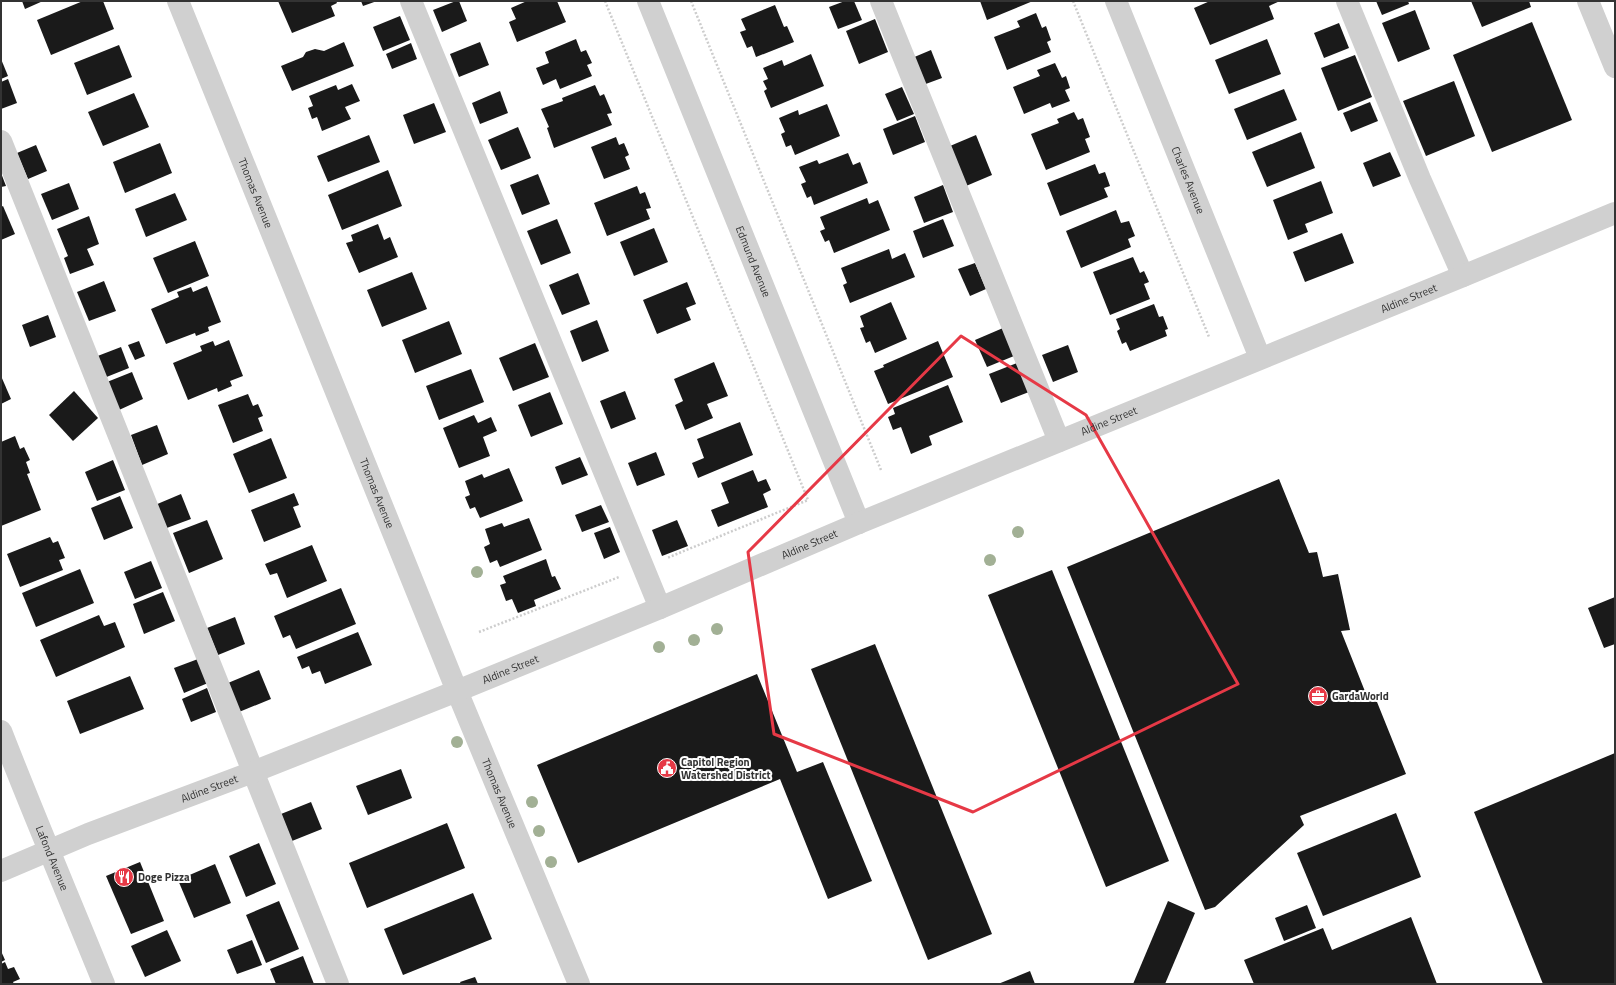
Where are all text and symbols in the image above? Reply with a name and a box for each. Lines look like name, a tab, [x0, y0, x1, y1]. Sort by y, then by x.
street label: Charles Avenue	[1167, 144, 1209, 216]
street label: Thomas Avenue	[234, 155, 277, 231]
street label: Edmund Avenue	[732, 224, 775, 300]
street label: Aldine Street	[1378, 279, 1440, 317]
street label: Aldine Street	[1078, 402, 1140, 440]
street label: Thomas Avenue	[356, 456, 399, 531]
street label: Aldine Street	[779, 525, 840, 563]
street label: Aldine Street	[480, 650, 541, 688]
office icon: GardaWorld	[1307, 685, 1329, 707]
place label: GardaWorld	[1332, 688, 1389, 704]
place label: Capitol Region Watershed District	[681, 754, 771, 783]
street label: Thomas Avenue	[478, 756, 521, 831]
public building icon: Capitol Region Watershed District	[656, 757, 678, 779]
street label: Aldine Street	[178, 770, 240, 806]
street label: Lafond Avenue	[32, 823, 73, 893]
restaurant icon: Doge Pizza	[113, 866, 135, 888]
place label: Doge Pizza	[138, 869, 190, 885]

